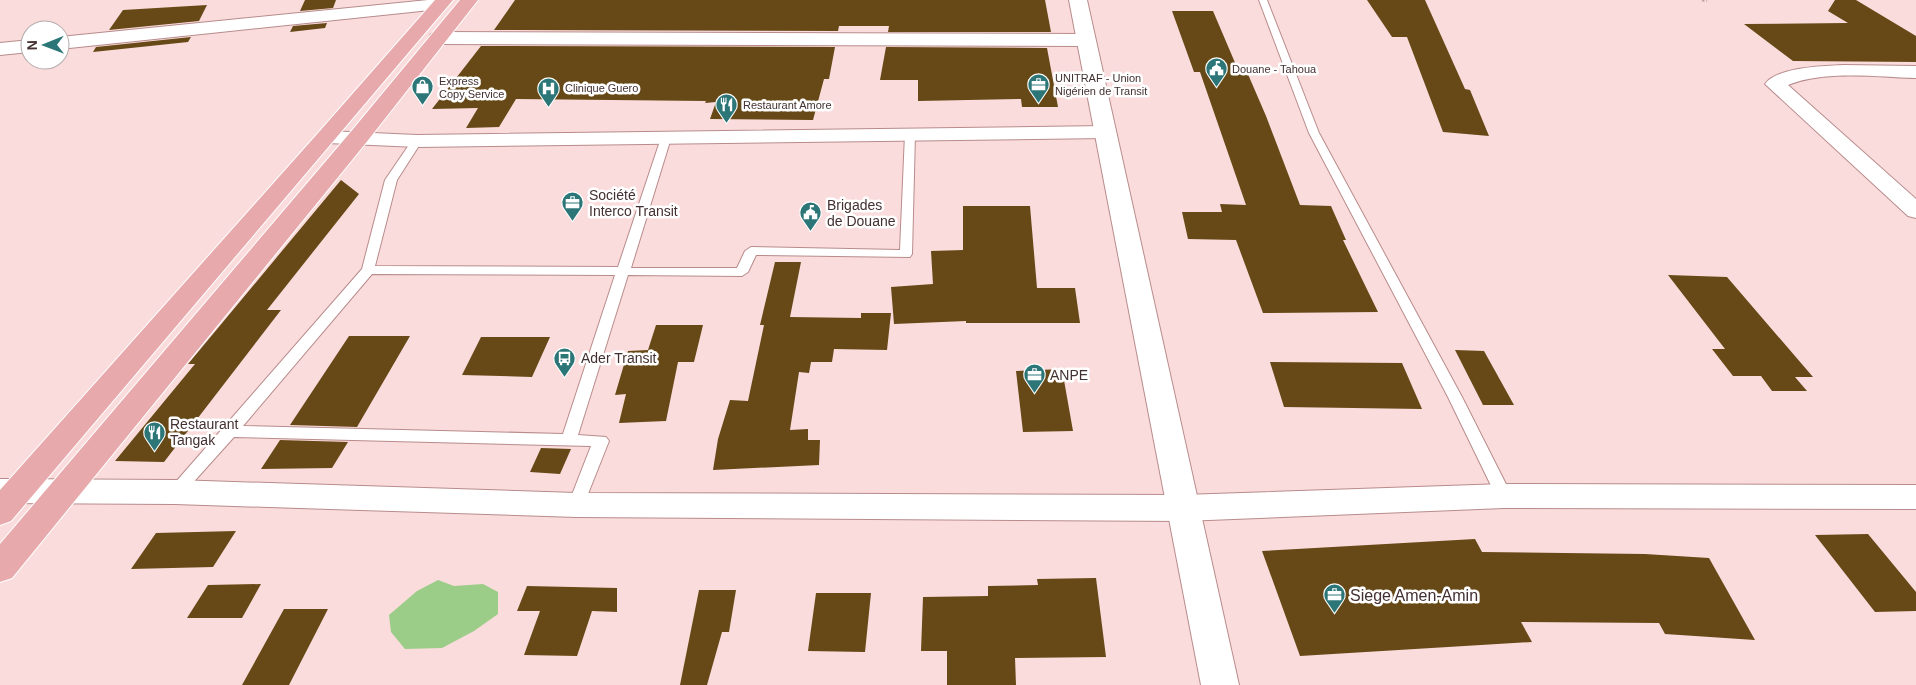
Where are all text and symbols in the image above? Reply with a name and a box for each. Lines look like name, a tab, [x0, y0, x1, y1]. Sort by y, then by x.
north arrow	[20, 20, 70, 70]
text: N	[24, 40, 40, 50]
public building icon: Douane - Tahoua	[1204, 57, 1228, 88]
place label: Douane - Tahoua	[1232, 63, 1317, 75]
office icon: UNITRAF - Union Nigérien de Transit	[1027, 72, 1051, 103]
place label: UNITRAF - Union Nigérien de Transit	[1055, 72, 1147, 97]
shop icon: Express Copy Service	[411, 75, 435, 106]
place label: Express Copy Service	[439, 75, 504, 100]
hospital icon: Clinique Guero	[537, 76, 561, 107]
place label: Clinique Guero	[565, 82, 638, 94]
restaurant icon: Restaurant Amore	[715, 93, 739, 124]
place label: Restaurant Amore	[743, 99, 832, 111]
place label: Société Interco Transit	[589, 187, 678, 219]
office icon: Société Interco Transit	[561, 191, 585, 222]
place label: Brigades de Douane	[827, 197, 896, 229]
public building icon: Brigades de Douane	[799, 201, 823, 232]
bus stop icon: Ader Transit	[553, 346, 577, 377]
place label: Ader Transit	[581, 350, 657, 366]
office icon: ANPE	[1022, 363, 1046, 394]
place label: ANPE	[1050, 367, 1088, 383]
place label: Restaurant Tangak	[170, 416, 239, 448]
restaurant icon: Restaurant Tangak	[142, 420, 166, 451]
office icon: Siege Amen-Amin	[1322, 583, 1346, 614]
place label: Siege Amen-Amin	[1350, 587, 1478, 604]

